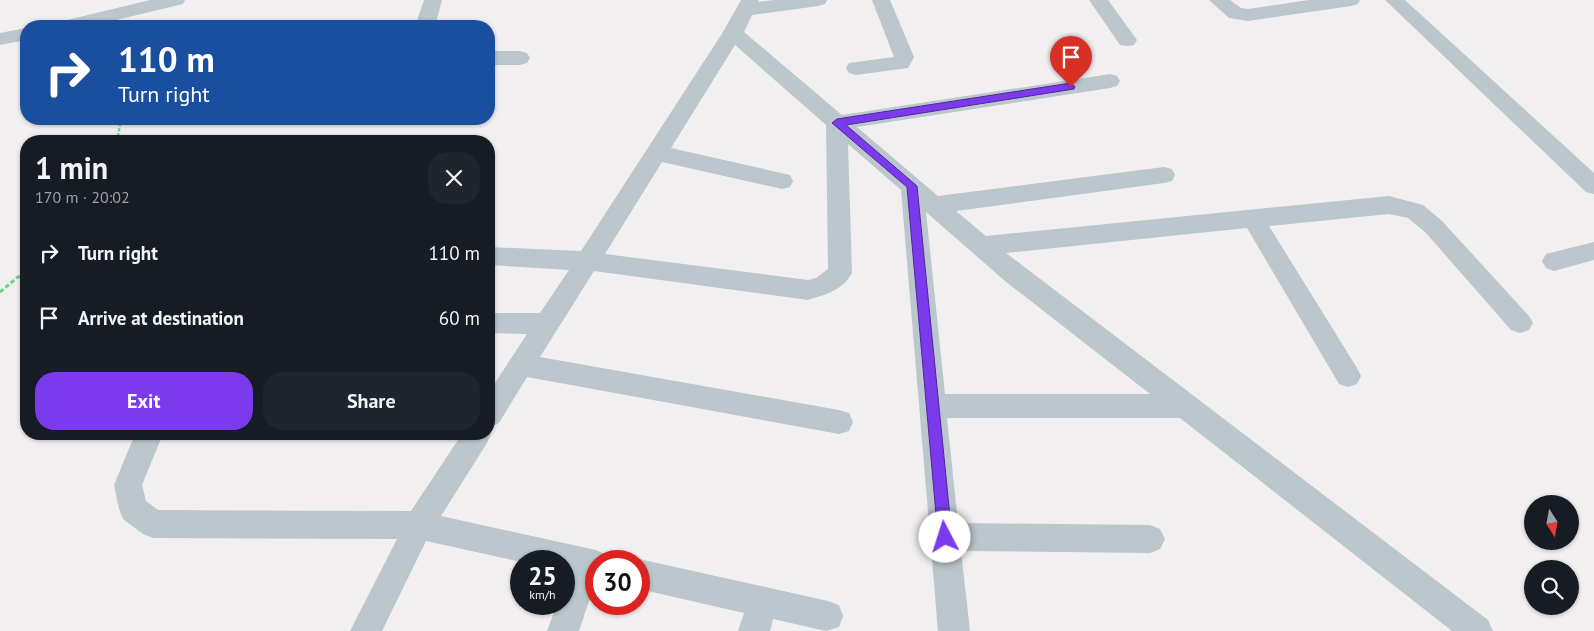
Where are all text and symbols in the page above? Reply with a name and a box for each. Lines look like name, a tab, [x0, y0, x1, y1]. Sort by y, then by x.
text: 110 m	[118, 36, 215, 82]
pin	[1050, 36, 1092, 87]
icon: right	[35, 40, 100, 105]
icon: arrive	[1057, 43, 1085, 71]
text: Turn right	[118, 80, 210, 108]
text: 1 min	[35, 148, 108, 187]
button: close	[428, 152, 480, 204]
text: 170 m · 20:02	[35, 187, 130, 207]
icon: right	[35, 239, 63, 267]
text: Turn right	[78, 241, 158, 265]
text: 110 m	[428, 241, 480, 265]
icon: arrive	[35, 304, 63, 332]
text: Arrive at destination	[78, 306, 244, 330]
text: 60 m	[439, 306, 480, 330]
button: Exit	[35, 372, 253, 430]
button: Share	[263, 372, 480, 430]
north arrow	[1524, 495, 1579, 550]
map controls	[1524, 495, 1579, 615]
position arrow	[918, 510, 970, 562]
speed limit sign: 30	[585, 550, 650, 615]
text: 25	[528, 560, 557, 592]
button: search	[1524, 560, 1579, 615]
text: km/h	[529, 587, 556, 602]

